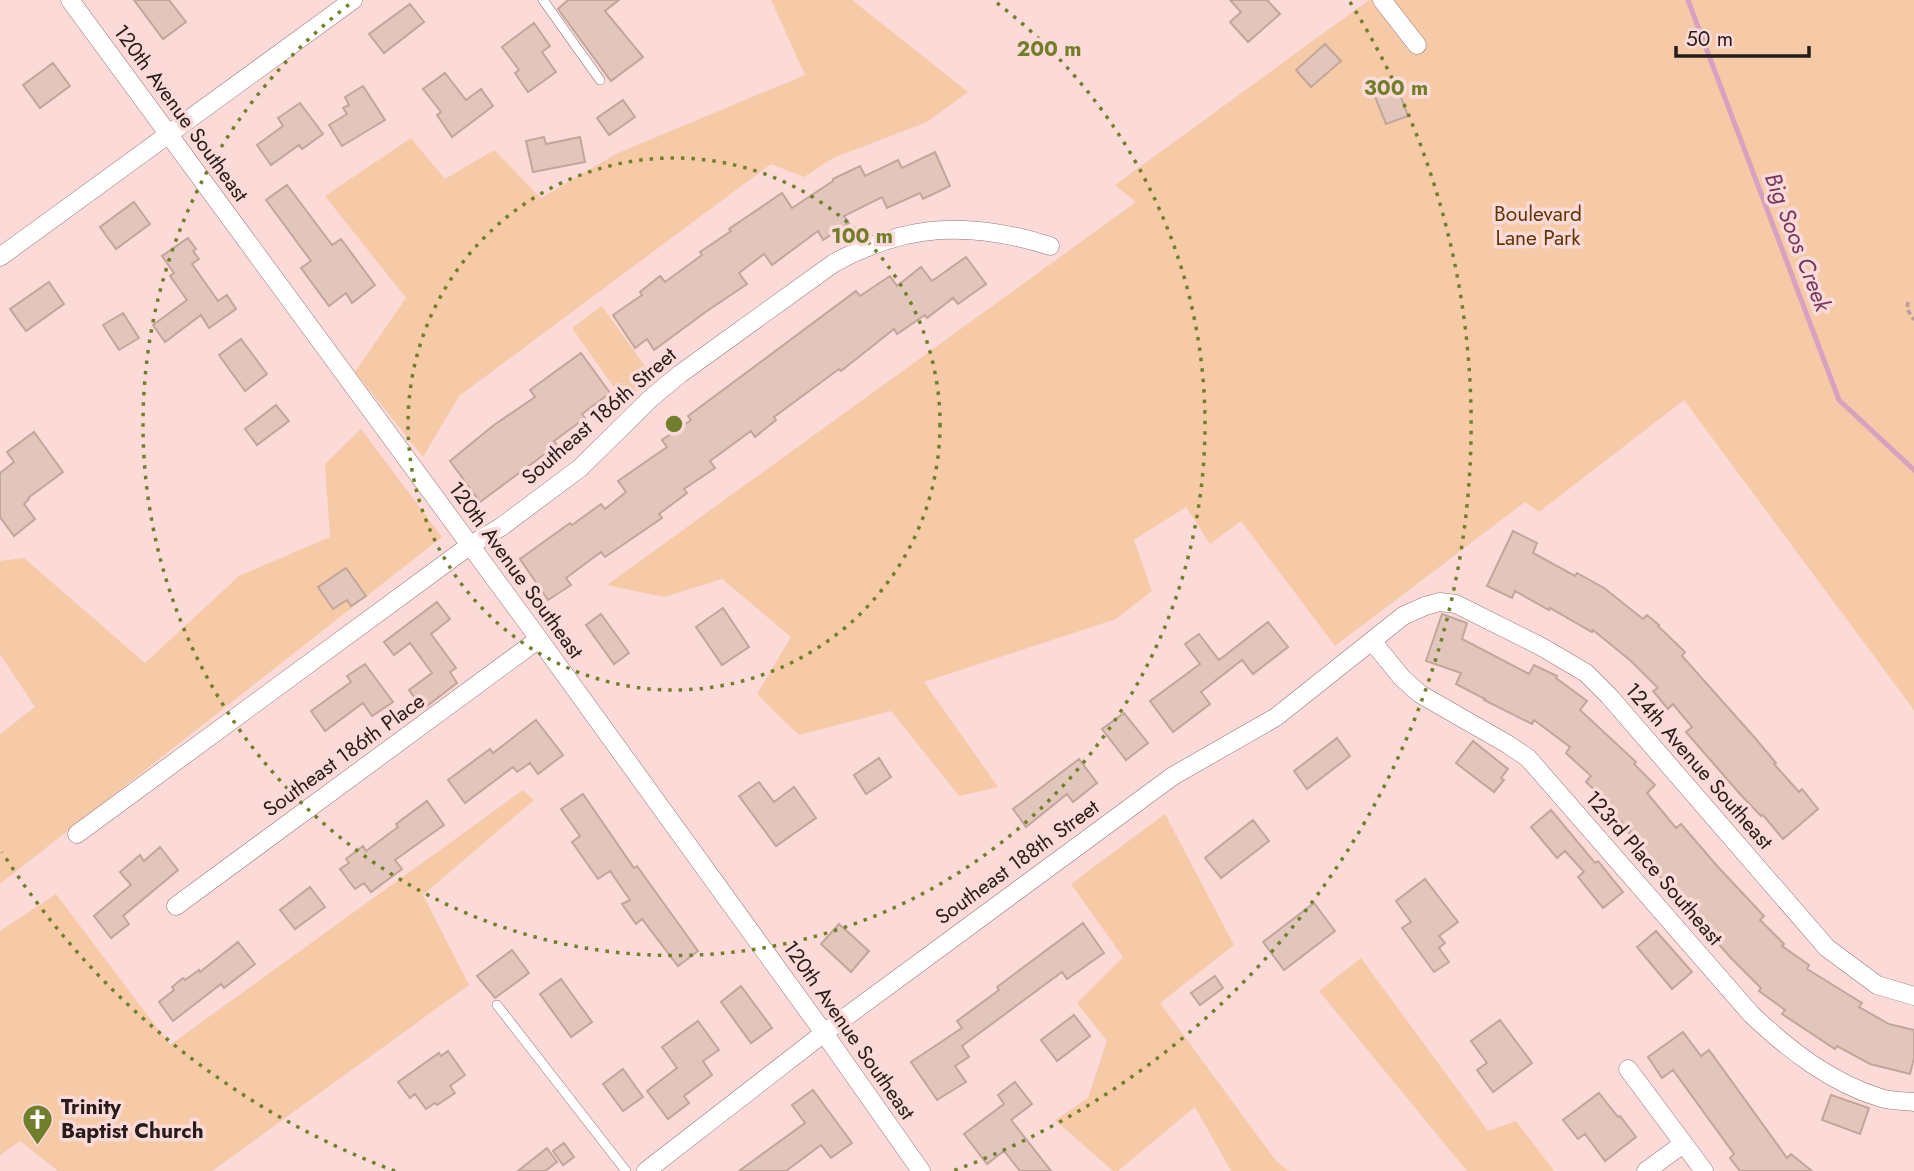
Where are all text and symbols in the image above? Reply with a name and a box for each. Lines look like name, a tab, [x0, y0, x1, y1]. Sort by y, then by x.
scale bar	[1676, 14, 1809, 58]
street label: 120th Avenue Southeast	[106, 18, 256, 208]
text: 50 m	[1686, 24, 1733, 54]
text: 200 m	[1016, 34, 1082, 64]
text: 300 m	[1364, 73, 1428, 103]
water label: Big Soos Creek	[1756, 168, 1840, 317]
park label: Boulevard Lane Park	[1494, 199, 1582, 253]
text: 100 m	[831, 221, 893, 251]
street label: Southeast 186th Street	[515, 340, 683, 492]
centre of rings	[662, 412, 686, 436]
street label: 120th Avenue Southeast	[441, 475, 591, 665]
street label: 124th Avenue Southeast	[1618, 676, 1780, 856]
street label: Southeast 186th Place	[257, 686, 431, 824]
street label: 123rd Place Southeast	[1578, 784, 1730, 952]
street label: Southeast 188th Street	[929, 792, 1105, 932]
street label: 120th Avenue Southeast	[776, 934, 922, 1126]
place label: Trinity Baptist Church	[61, 1092, 204, 1146]
church icon: Trinity Baptist Church	[21, 1102, 55, 1146]

